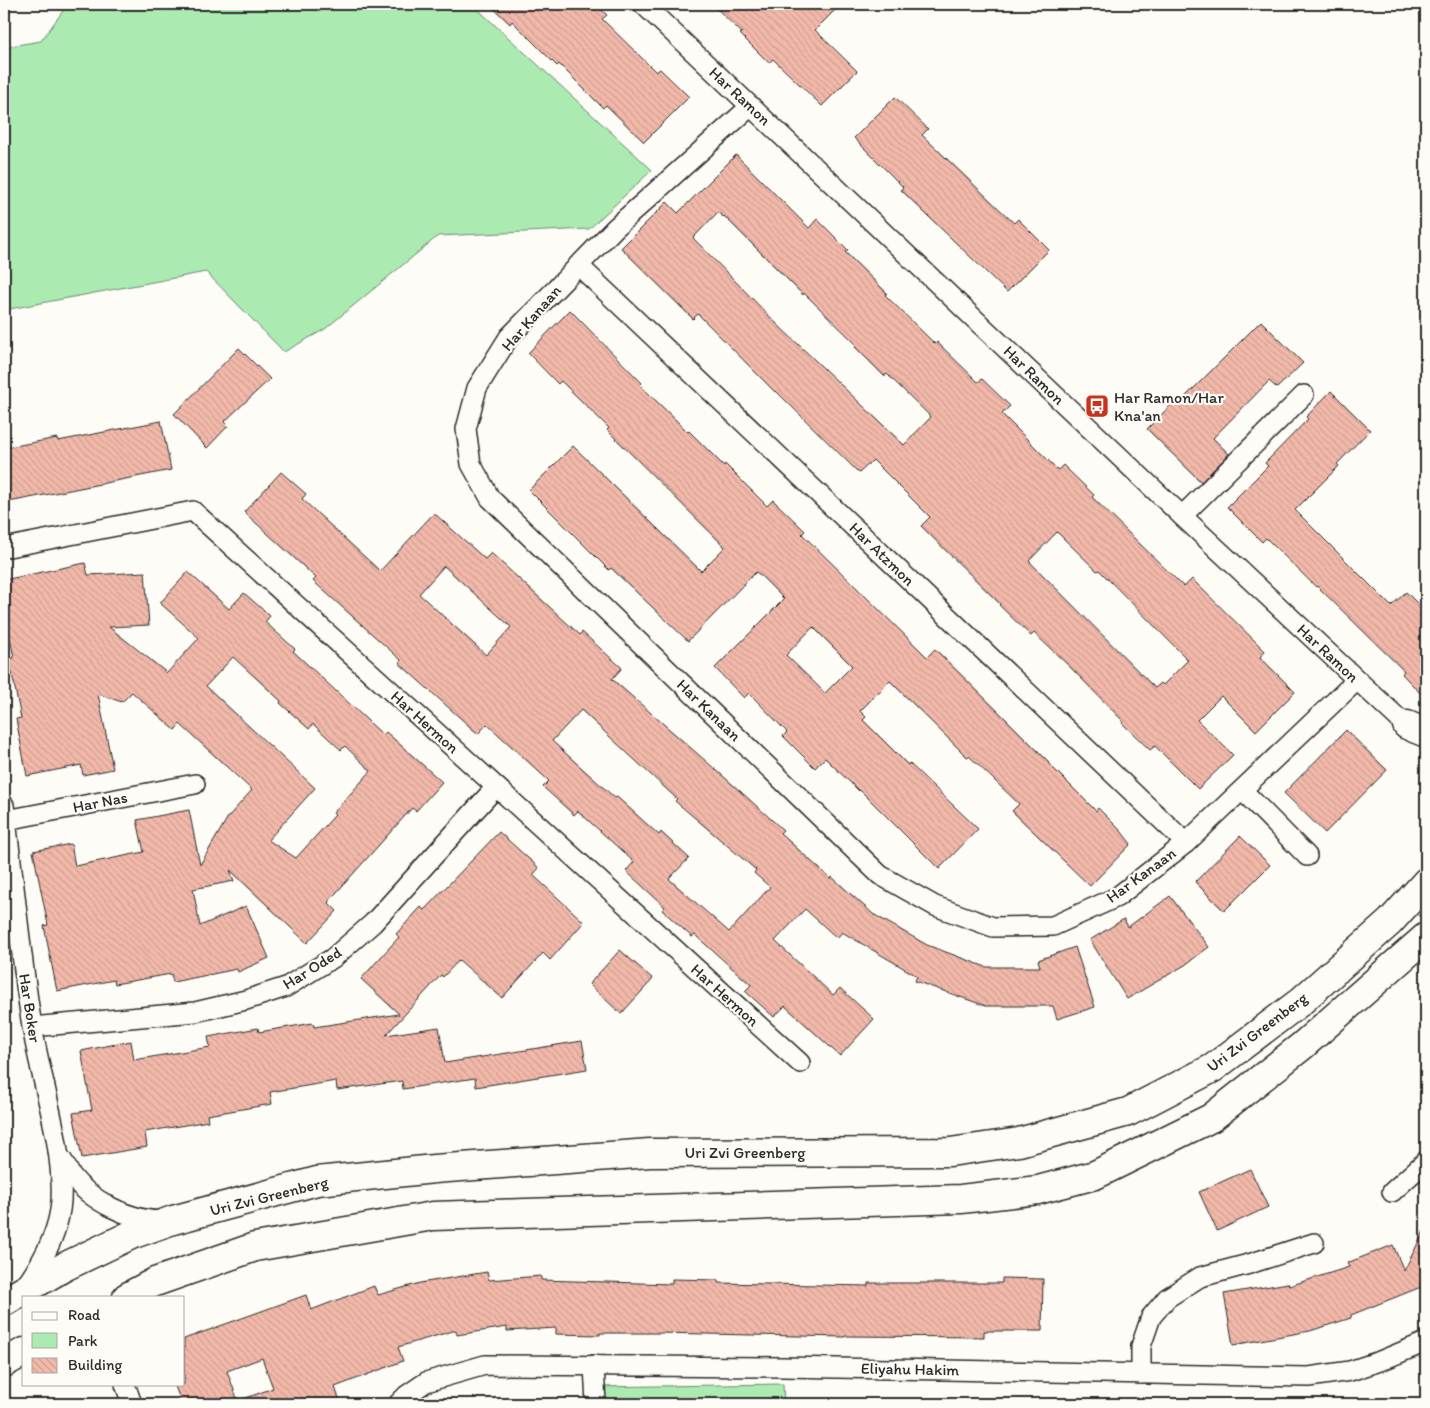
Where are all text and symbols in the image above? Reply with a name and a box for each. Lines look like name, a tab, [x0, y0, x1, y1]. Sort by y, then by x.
street label: Har Ramon	[705, 63, 775, 129]
street label: Har Kanaan	[497, 281, 565, 355]
street label: Har Ramon	[1000, 341, 1068, 409]
place label: Har Ramon/Har Kna'an	[1114, 388, 1224, 425]
bus stop icon: Har Ramon/Har Kna'an	[1084, 393, 1110, 419]
street label: Har Atzmon	[846, 518, 919, 590]
street label: Har Ramon	[1293, 620, 1363, 686]
street label: Har Kanaan	[673, 675, 745, 745]
street label: Har Hermon	[387, 687, 463, 757]
street label: Har Nas	[71, 787, 129, 817]
street label: Har Kanaan	[1102, 843, 1180, 907]
street label: Har Oded	[279, 942, 345, 993]
street label: Har Hermon	[687, 960, 763, 1030]
street label: Har Boker	[15, 972, 45, 1045]
street label: Uri Zvi Greenberg	[1203, 987, 1312, 1076]
street label: Uri Zvi Greenberg	[684, 1143, 806, 1162]
street label: Uri Zvi Greenberg	[208, 1172, 331, 1220]
legend	[22, 1296, 185, 1386]
text: Road	[68, 1306, 101, 1324]
text: Park	[68, 1332, 98, 1350]
text: Building	[68, 1356, 122, 1374]
street label: Eliyahu Hakim	[861, 1359, 960, 1379]

